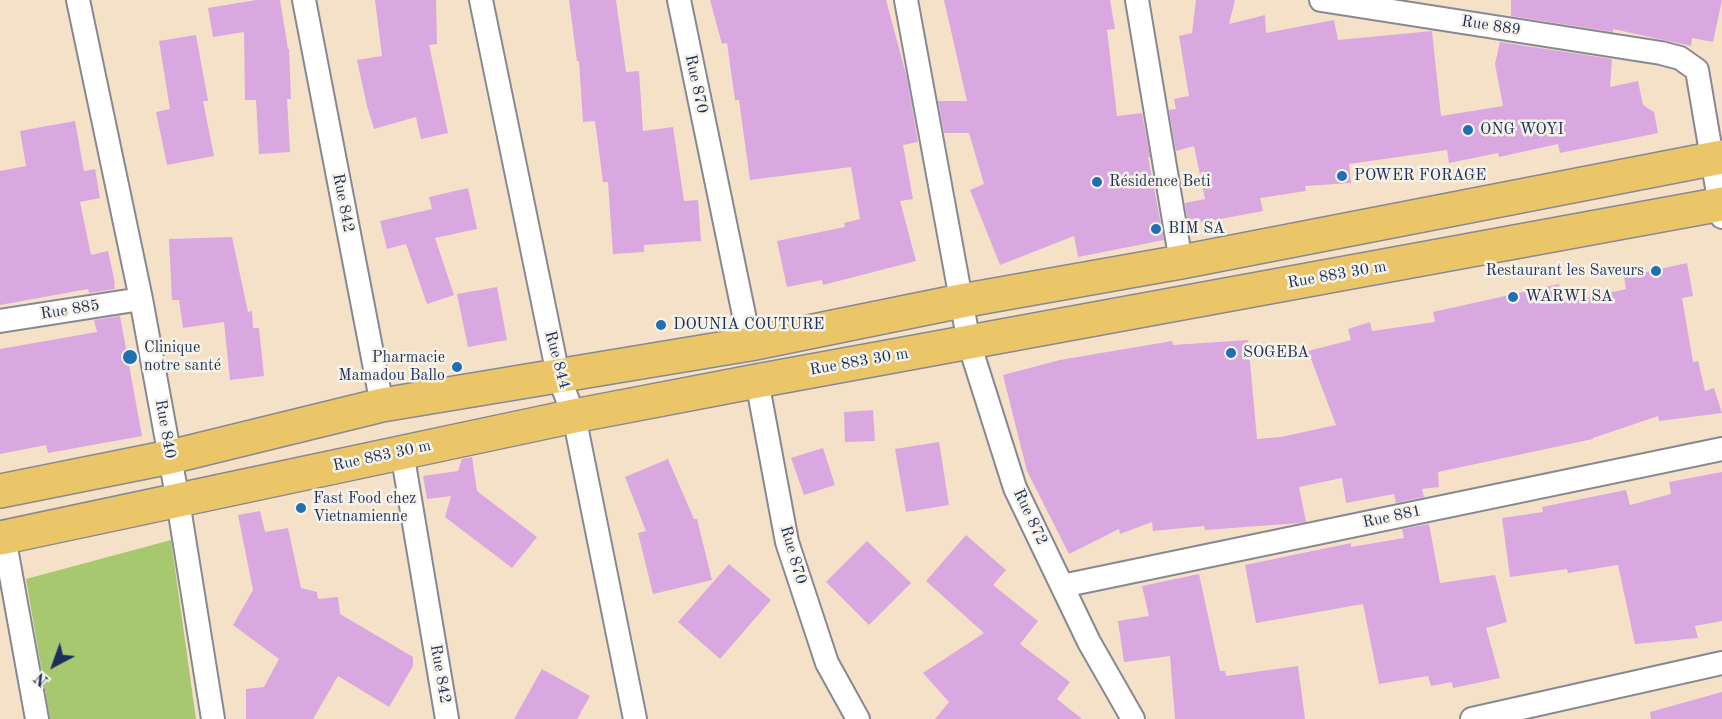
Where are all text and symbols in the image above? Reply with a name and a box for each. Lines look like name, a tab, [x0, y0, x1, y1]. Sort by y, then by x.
street label: Rue 889	[1460, 12, 1522, 40]
street label: Rue 870	[680, 53, 712, 115]
place label: ONG WOYI	[1480, 120, 1564, 140]
marker: ONG WOYI	[1461, 123, 1475, 137]
place label: POWER FORAGE	[1354, 166, 1486, 186]
marker: POWER FORAGE	[1335, 169, 1349, 183]
street label: Rue 842	[328, 172, 358, 234]
place label: Résidence Beti	[1109, 172, 1211, 192]
marker: Résidence Beti	[1090, 175, 1104, 189]
place label: BIM SA	[1168, 219, 1225, 239]
marker: BIM SA	[1149, 222, 1163, 236]
street label: Rue 883 30 m	[1286, 257, 1388, 293]
place label: Restaurant les Saveurs	[1485, 261, 1644, 281]
marker: Restaurant les Saveurs	[1649, 264, 1663, 278]
place label: WARWI SA	[1525, 287, 1613, 307]
marker: WARWI SA	[1506, 290, 1520, 304]
street label: Rue 885	[39, 296, 101, 324]
place label: DOUNIA COUTURE	[673, 315, 824, 335]
marker: DOUNIA COUTURE	[654, 318, 668, 332]
street label: Rue 844	[540, 329, 574, 391]
place label: Clinique notre santé	[144, 338, 221, 376]
place label: SOGEBA	[1243, 343, 1309, 363]
street label: Rue 883 30 m	[808, 344, 910, 380]
marker: SOGEBA	[1224, 346, 1238, 360]
marker: Clinique notre santé	[121, 348, 139, 366]
place label: Pharmacie Mamadou Ballo	[338, 348, 445, 386]
marker: Pharmacie Mamadou Ballo	[450, 360, 464, 374]
street label: Rue 840	[150, 398, 180, 460]
street label: Rue 883 30 m	[331, 436, 433, 476]
street label: Rue 872	[1009, 486, 1051, 548]
place label: Fast Food chez Vietnamienne	[313, 489, 416, 527]
marker: Fast Food chez Vietnamienne	[294, 501, 308, 515]
street label: Rue 881	[1361, 501, 1423, 533]
street label: Rue 870	[776, 524, 810, 586]
north arrow	[24, 635, 84, 695]
street label: Rue 842	[425, 643, 455, 705]
text: N	[32, 669, 52, 689]

